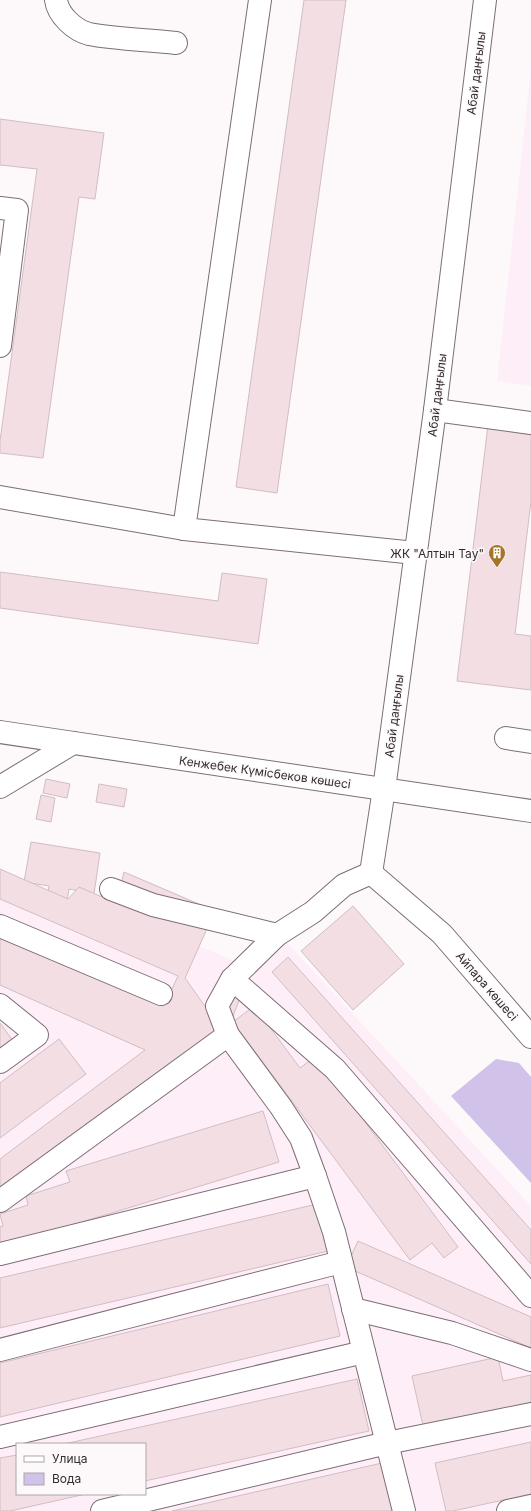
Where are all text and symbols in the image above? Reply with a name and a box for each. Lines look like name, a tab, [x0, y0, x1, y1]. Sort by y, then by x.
street label: Абай даңғылы	[463, 30, 489, 116]
street label: Абай даңғылы	[424, 352, 450, 438]
building icon: ЖК "Алтын Тау"	[487, 543, 507, 568]
place label: ЖК "Алтын Тау"	[390, 546, 484, 561]
street label: Абай даңғылы	[381, 673, 407, 759]
street label: Кенжебек Күмісбеков көшесі	[178, 753, 352, 791]
street label: Айпара көшесі	[453, 948, 521, 1024]
legend	[16, 1443, 146, 1495]
text: Улица	[52, 1451, 87, 1466]
text: Вода	[52, 1471, 81, 1486]

